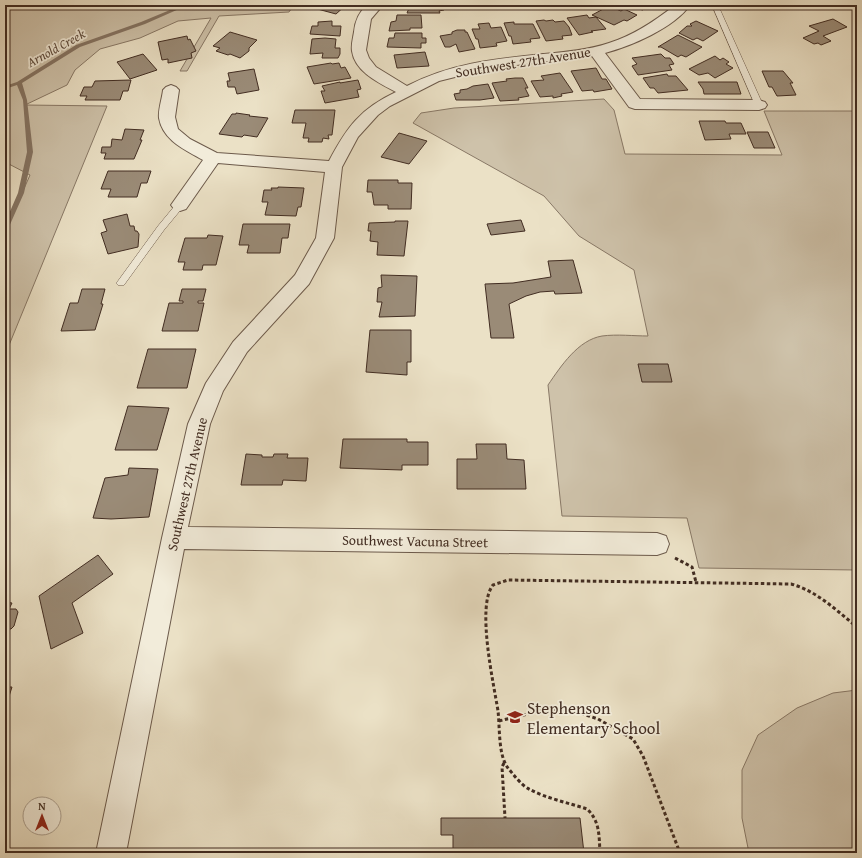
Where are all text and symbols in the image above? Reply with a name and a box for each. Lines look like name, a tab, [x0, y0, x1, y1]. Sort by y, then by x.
water label: Arnold Creek	[23, 24, 89, 72]
street label: Southwest 27th Avenue	[454, 41, 592, 83]
street label: Southwest 27th Avenue	[162, 415, 212, 553]
street label: Southwest Vacuna Street	[342, 530, 488, 552]
place label: Stephenson Elementary School	[527, 695, 660, 740]
school or university icon: Stephenson Elementary School	[506, 708, 524, 726]
north arrow	[22, 796, 62, 836]
text: N	[38, 798, 46, 814]

